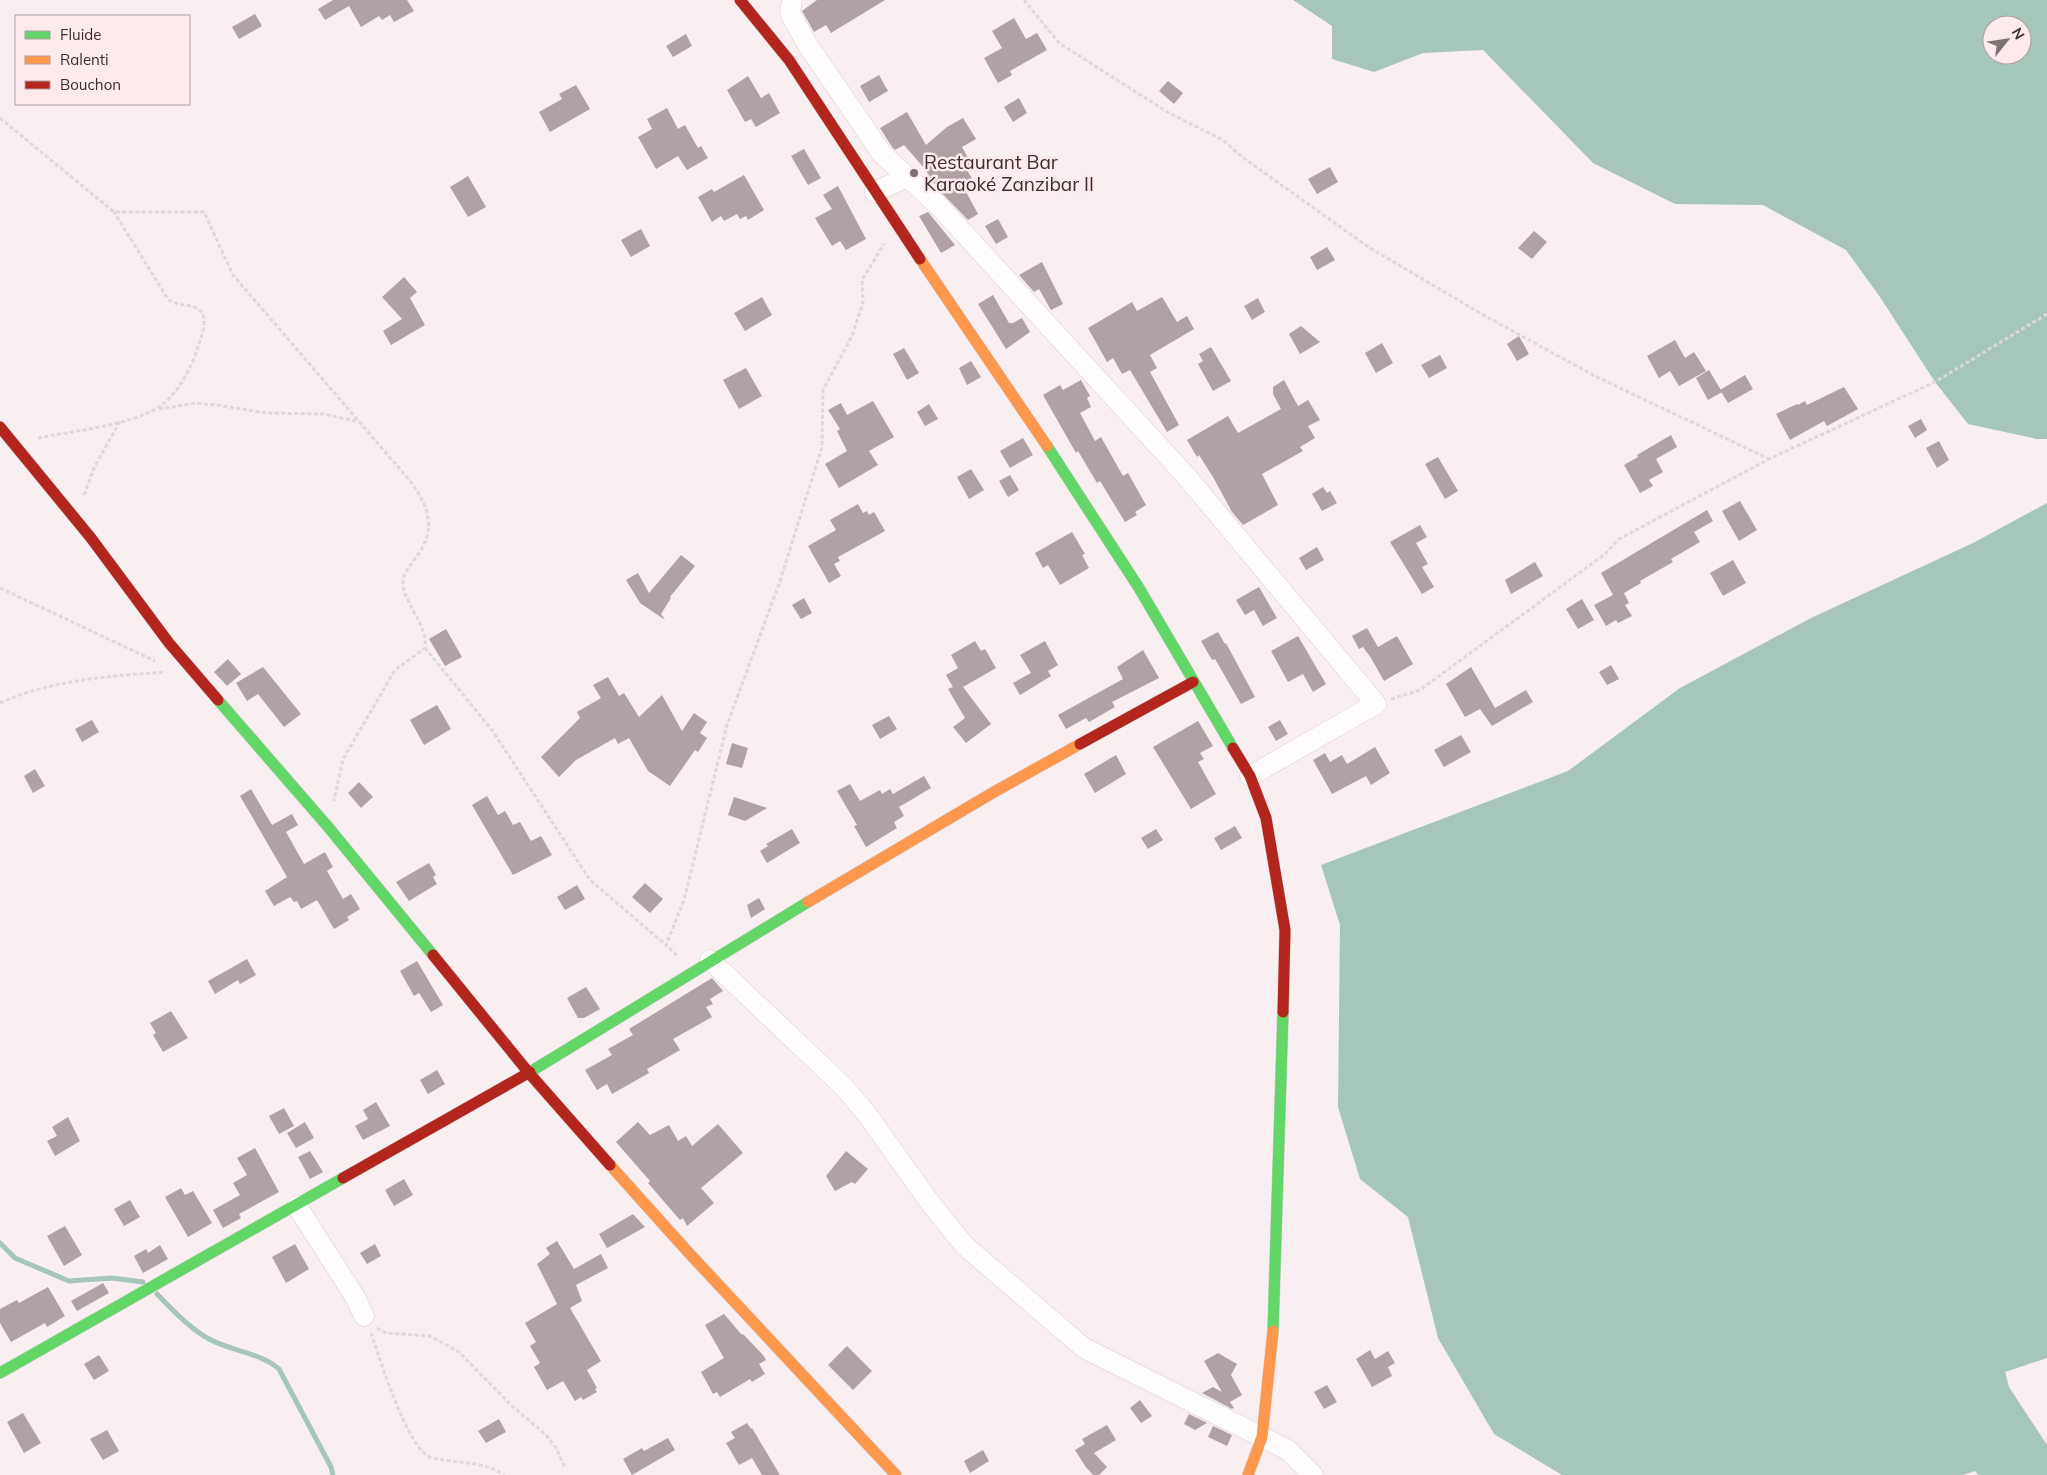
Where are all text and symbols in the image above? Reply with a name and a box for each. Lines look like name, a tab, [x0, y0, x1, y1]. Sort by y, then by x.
legend	[15, 15, 190, 105]
north arrow	[1982, 15, 2032, 65]
text: N	[2008, 24, 2029, 43]
text: Fluide	[60, 25, 101, 44]
text: Ralenti	[60, 50, 109, 69]
text: Bouchon	[60, 75, 121, 94]
place label: Restaurant Bar Karaoké Zanzibar II	[924, 150, 1094, 196]
marker: Restaurant Bar Karaoké Zanzibar II	[908, 167, 920, 179]

